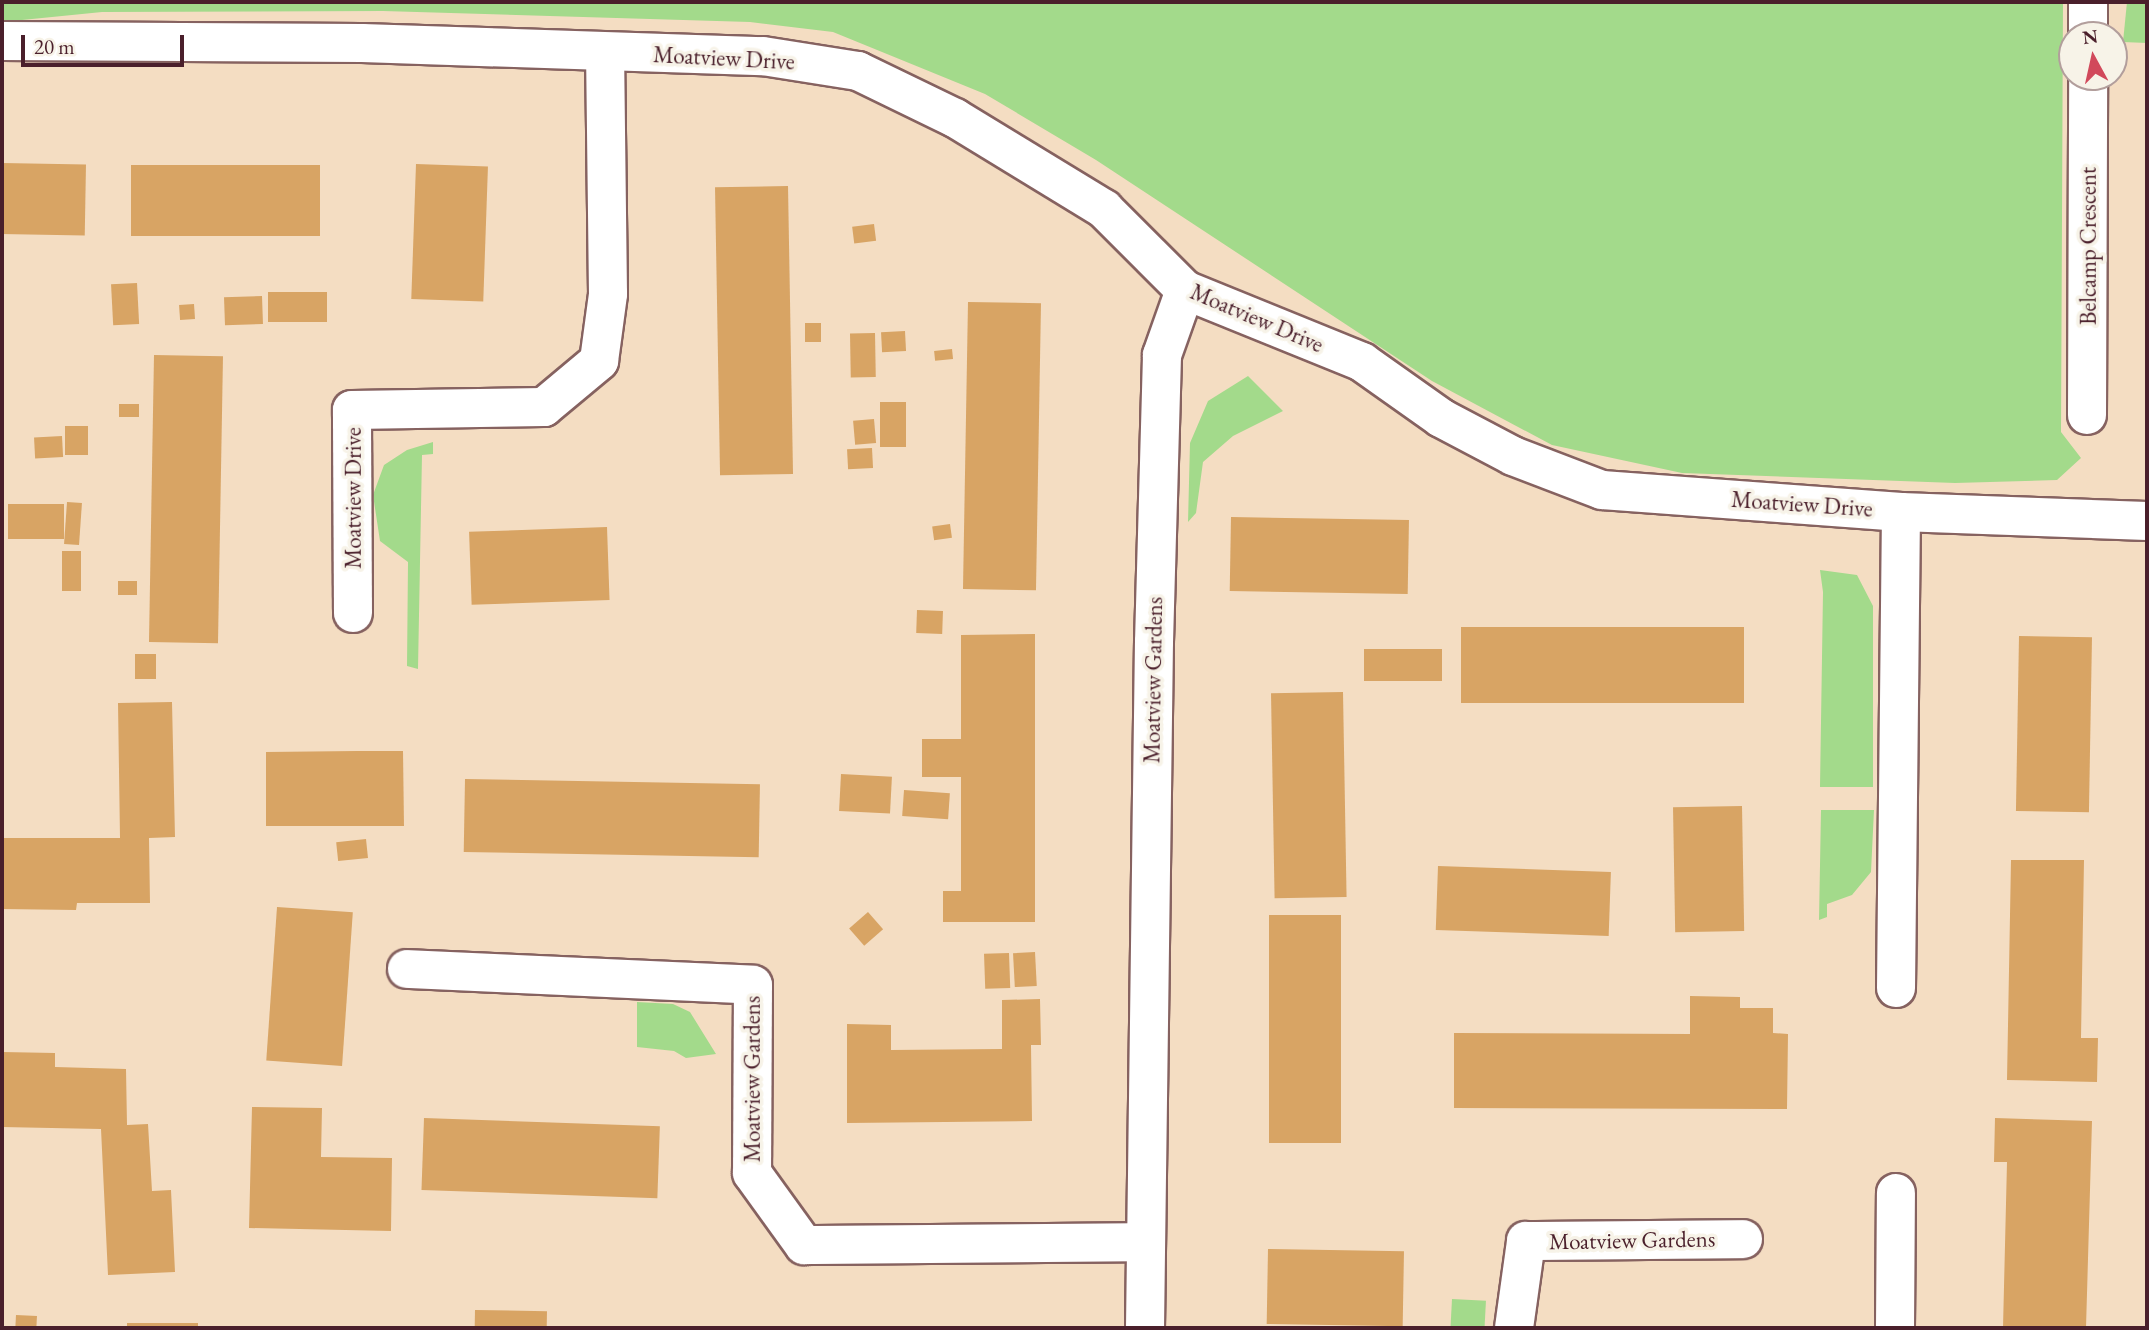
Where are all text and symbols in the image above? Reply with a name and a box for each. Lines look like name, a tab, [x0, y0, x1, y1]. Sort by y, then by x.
scale bar	[24, 21, 187, 65]
north arrow	[2058, 21, 2128, 91]
text: N	[2081, 23, 2100, 50]
text: 20 m	[34, 33, 75, 60]
street label: Moatview Drive	[653, 41, 795, 75]
street label: Belcamp Crescent	[2074, 167, 2102, 325]
street label: Moatview Drive	[1186, 278, 1328, 358]
street label: Moatview Drive	[339, 427, 367, 569]
street label: Moatview Drive	[1730, 485, 1874, 523]
street label: Moatview Gardens	[1138, 597, 1168, 763]
street label: Moatview Gardens	[738, 996, 766, 1162]
street label: Moatview Gardens	[1549, 1225, 1715, 1255]

